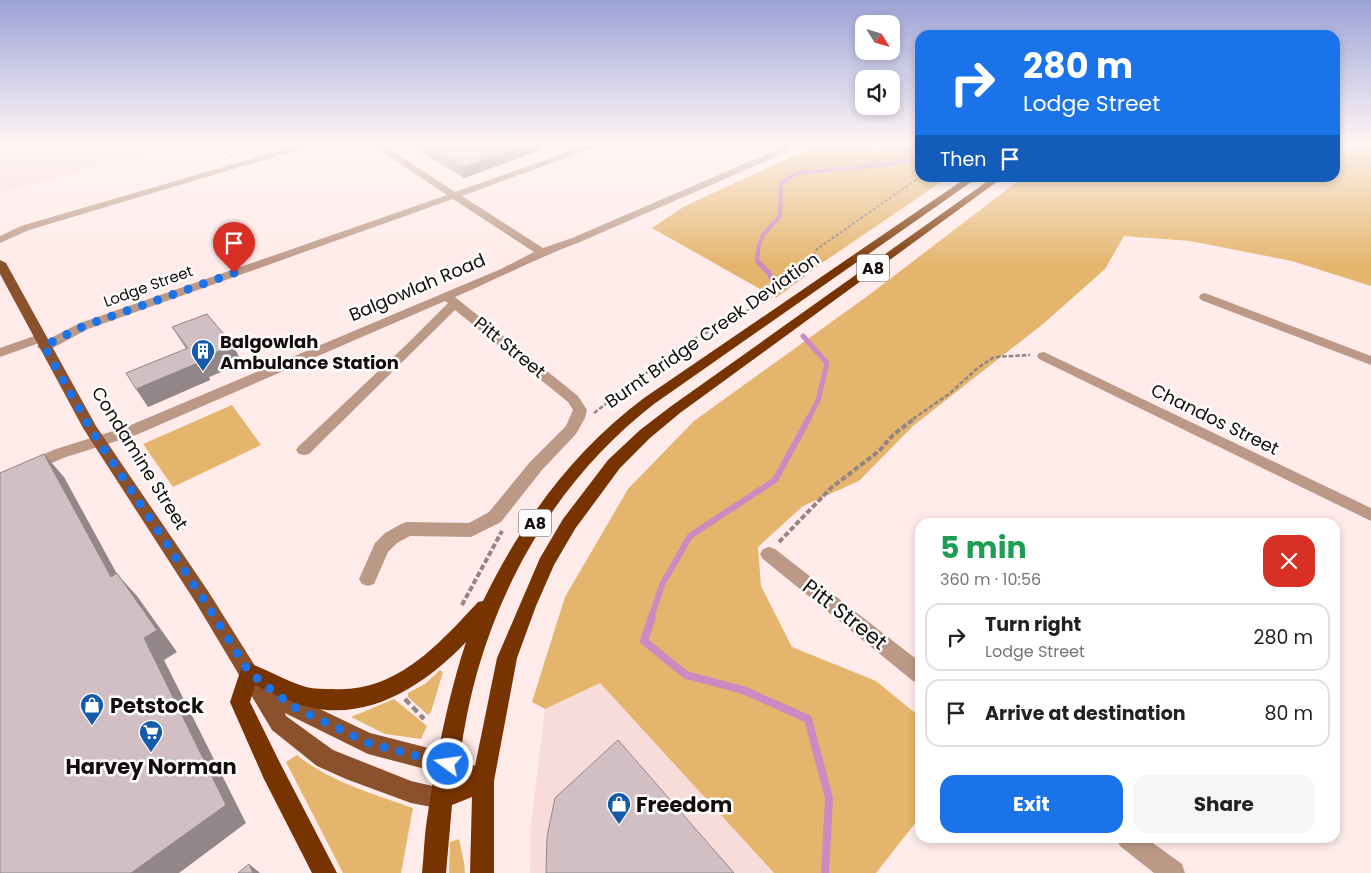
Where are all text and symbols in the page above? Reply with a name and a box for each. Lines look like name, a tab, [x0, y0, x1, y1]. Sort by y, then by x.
north arrow	[855, 15, 900, 60]
map controls	[855, 15, 900, 115]
text: 280 m	[1023, 41, 1133, 90]
icon: right	[940, 50, 1005, 115]
button: sound	[855, 70, 900, 115]
text: Lodge Street	[1023, 88, 1160, 119]
icon: arrive	[996, 145, 1024, 173]
text: Then	[940, 146, 986, 173]
pin	[213, 222, 255, 273]
icon: arrive	[220, 229, 248, 257]
street label: Burnt Bridge Creek Deviation	[600, 246, 824, 414]
street label: Balgowlah Road	[345, 247, 489, 327]
road number: A8	[857, 254, 889, 282]
street label: Lodge Street	[100, 260, 196, 312]
street label: Pitt Street	[469, 310, 551, 384]
place label: Balgowlah Ambulance Station	[220, 329, 399, 375]
building icon: Balgowlah Ambulance Station	[190, 338, 216, 372]
street label: Chandos Street	[1147, 377, 1283, 461]
street label: Condamine Street	[86, 382, 194, 534]
road number: A8	[519, 509, 551, 536]
text: 5 min	[940, 526, 1027, 569]
button: close	[1263, 535, 1315, 587]
text: 360 m · 10:56	[940, 568, 1041, 591]
street label: Pitt Street	[797, 572, 893, 656]
text: Turn right	[985, 611, 1081, 638]
icon: right	[942, 623, 970, 651]
text: 280 m	[1254, 624, 1313, 651]
text: Lodge Street	[985, 640, 1085, 663]
place label: Petstock	[110, 691, 204, 720]
shop icon: Petstock	[79, 692, 105, 726]
icon: arrive	[942, 699, 970, 727]
text: Arrive at destination	[985, 700, 1186, 727]
text: 80 m	[1264, 700, 1313, 727]
supermarket icon: Harvey Norman	[138, 719, 164, 753]
position arrow	[421, 737, 473, 789]
place label: Harvey Norman	[65, 752, 237, 781]
button: Exit	[940, 775, 1123, 833]
button: Share	[1133, 775, 1315, 833]
place label: Freedom	[636, 790, 732, 819]
shop icon: Freedom	[606, 791, 632, 825]

